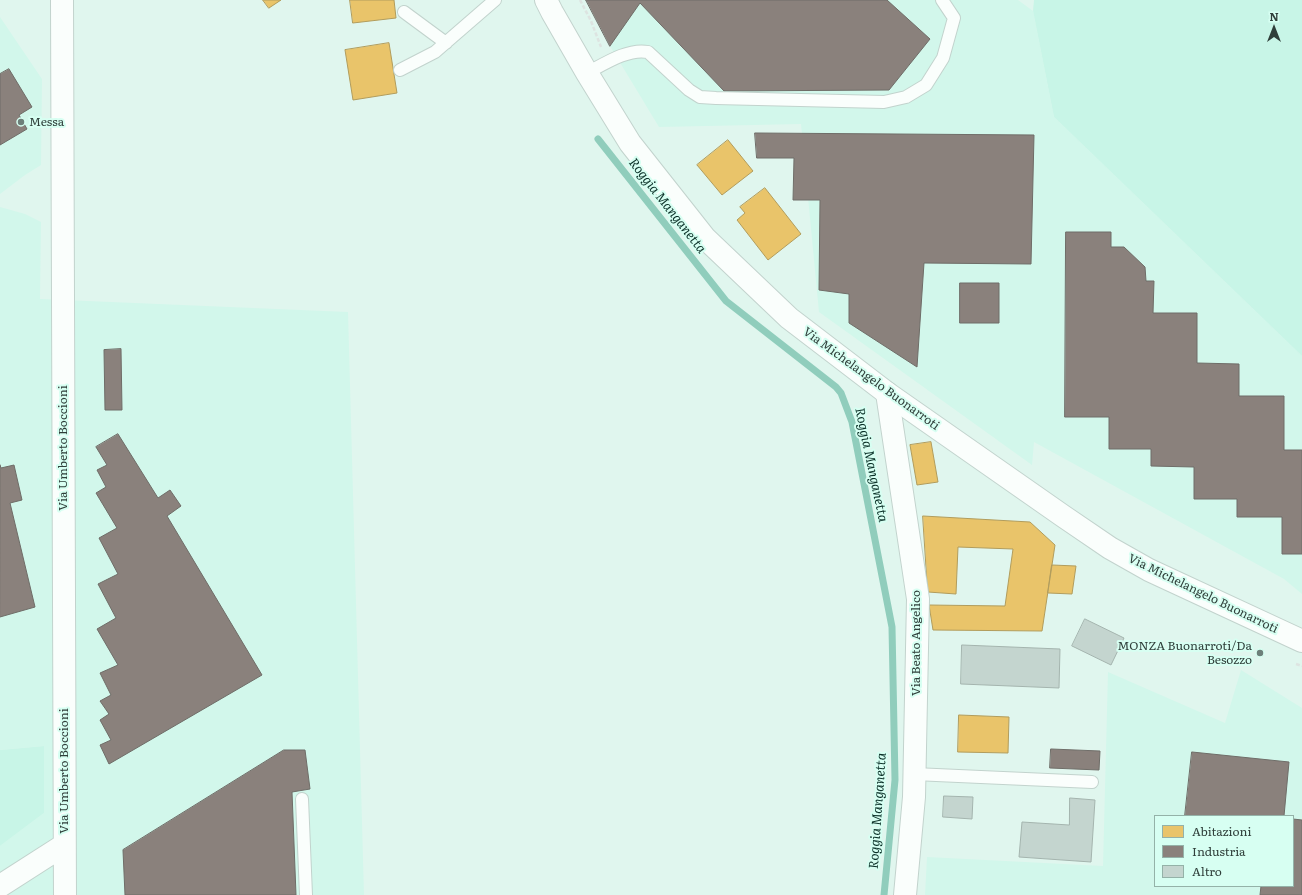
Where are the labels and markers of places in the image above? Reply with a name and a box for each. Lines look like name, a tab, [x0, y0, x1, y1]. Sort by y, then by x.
place label: Messa	[29, 115, 64, 129]
marker: Messa	[16, 117, 26, 127]
place label: MONZA Buonarroti/Da Besozzo	[1118, 639, 1252, 667]
marker: MONZA Buonarroti/Da Besozzo	[1255, 648, 1265, 658]

